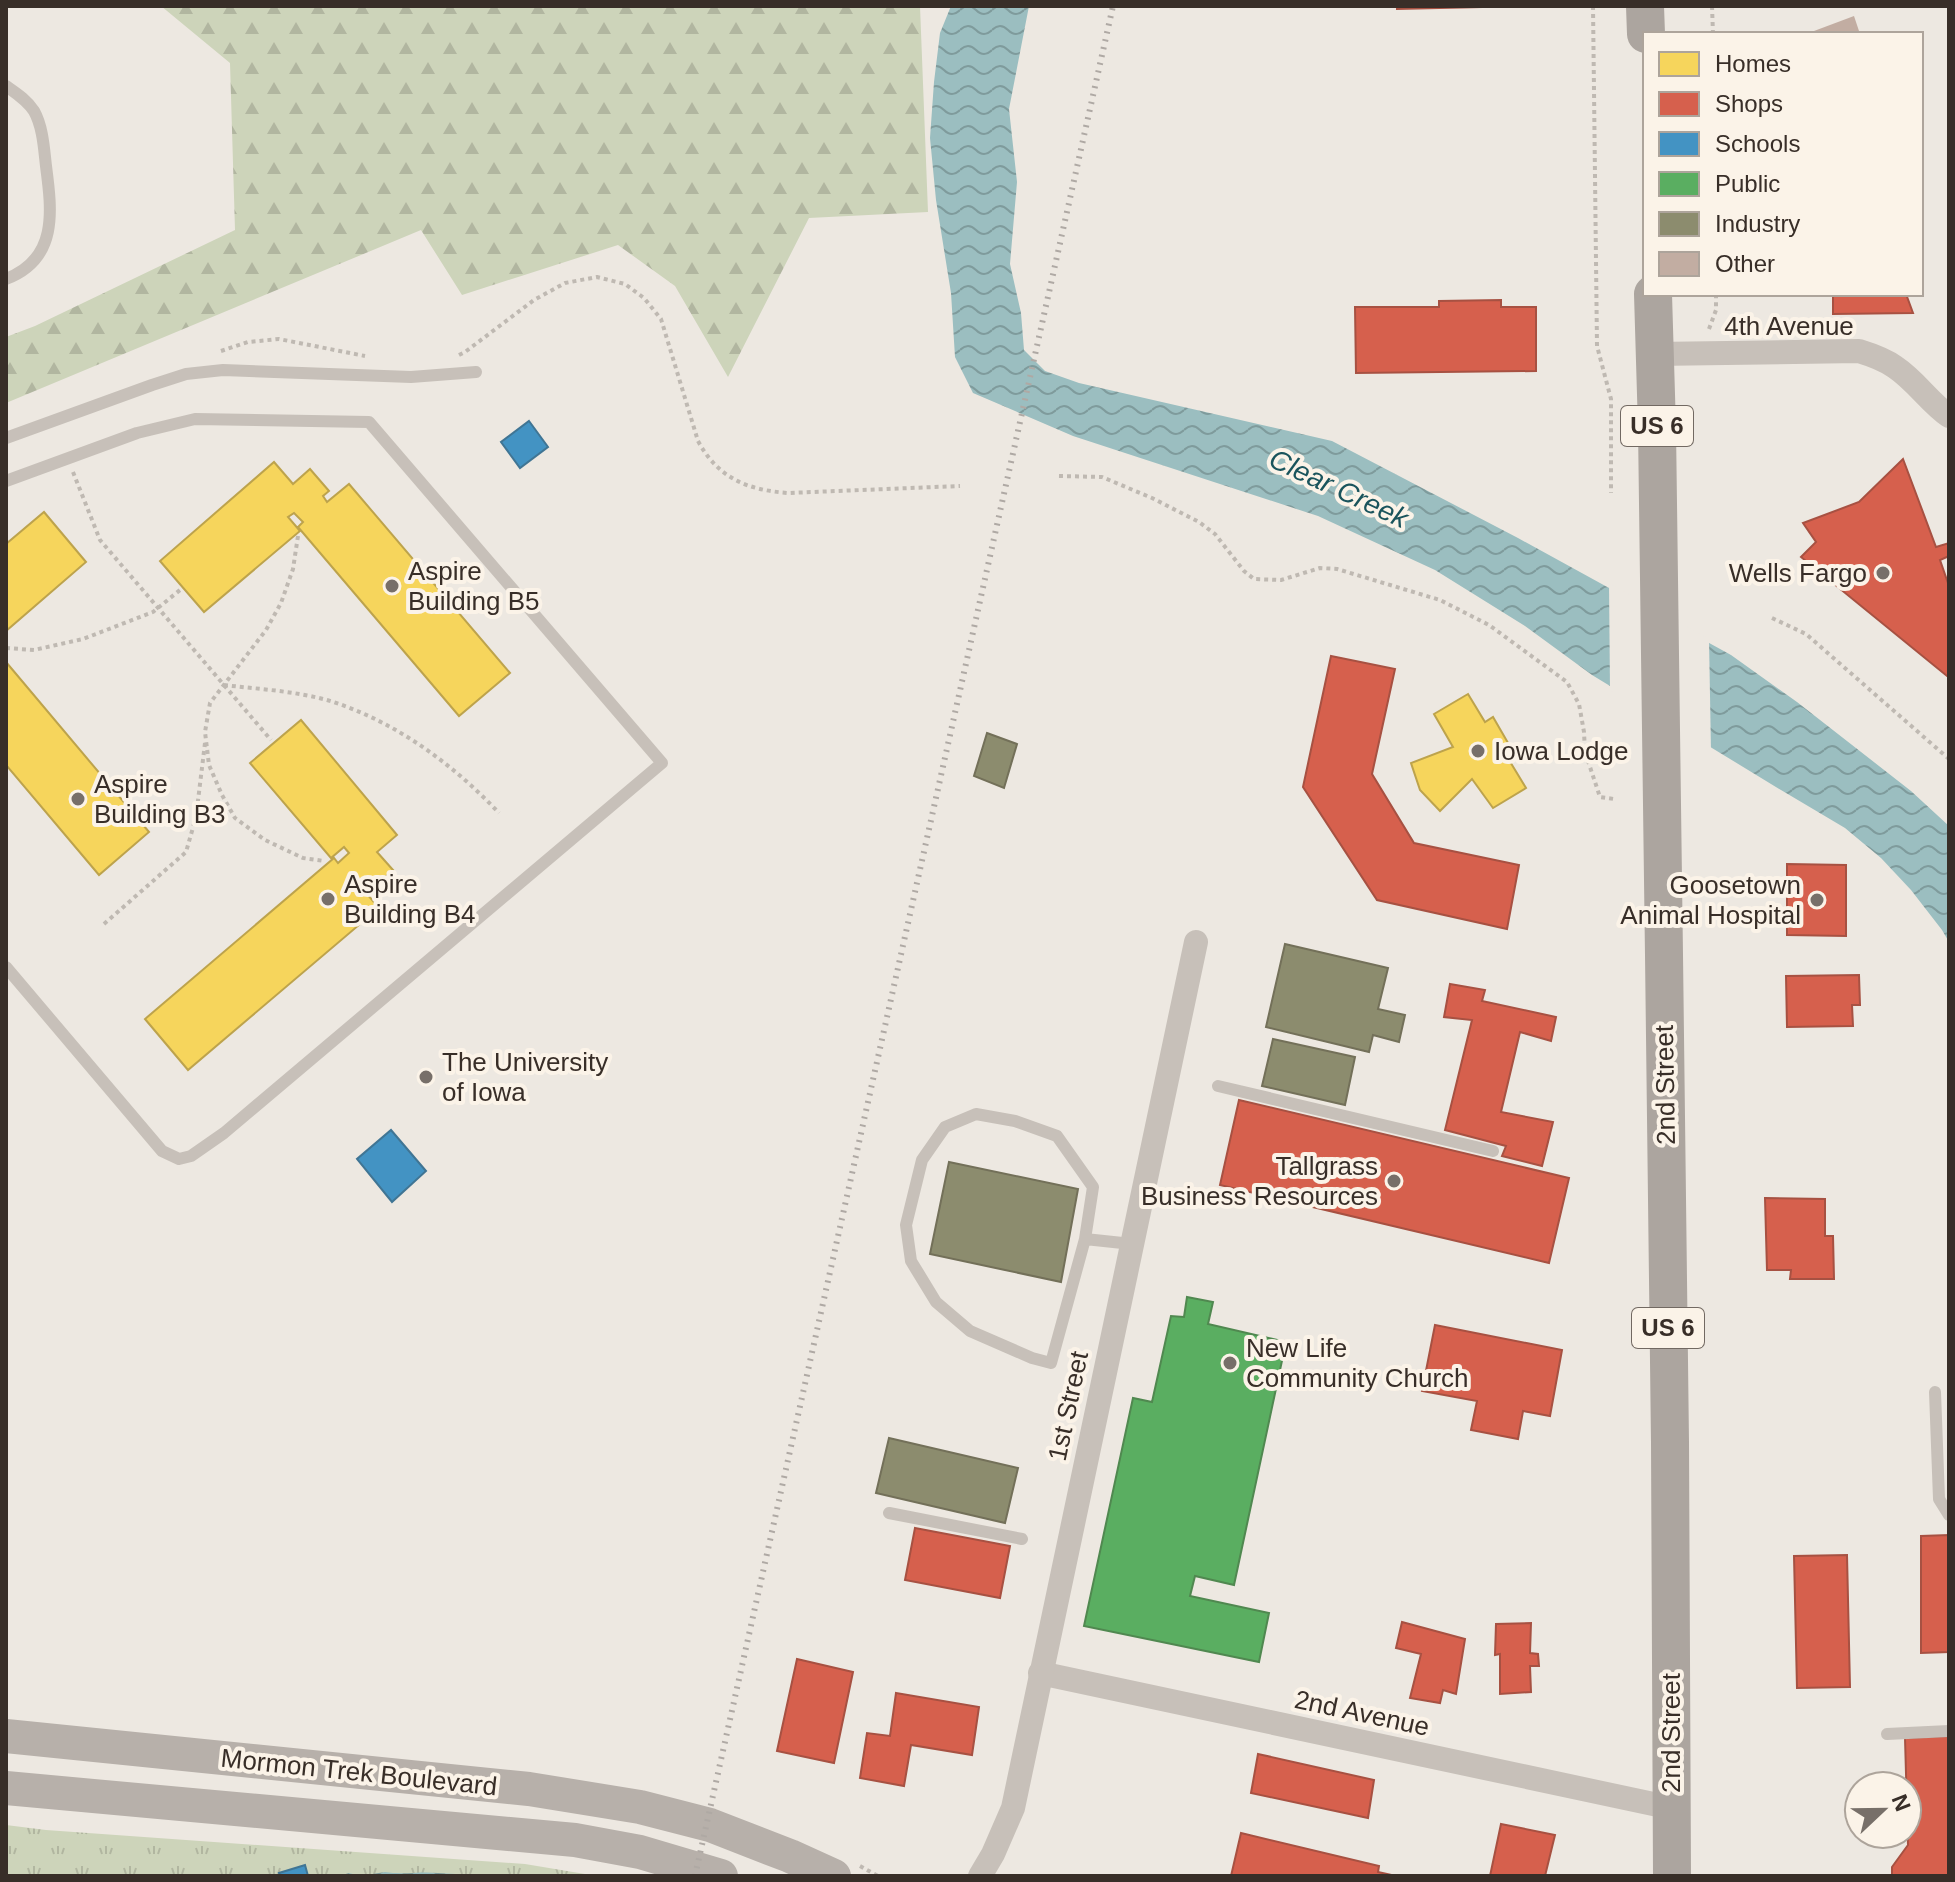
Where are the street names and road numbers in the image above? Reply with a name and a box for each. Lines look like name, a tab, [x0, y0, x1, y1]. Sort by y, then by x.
street label: 4th Avenue	[1724, 311, 1854, 341]
road number: US 6	[1621, 406, 1693, 446]
street label: 2nd Street	[1649, 1024, 1681, 1145]
road number: US 6	[1632, 1308, 1704, 1348]
street label: 1st Street	[1042, 1348, 1094, 1464]
street label: 2nd Street	[1656, 1672, 1686, 1793]
street label: 2nd Avenue	[1292, 1684, 1432, 1742]
street label: Mormon Trek Boulevard	[219, 1743, 499, 1801]

